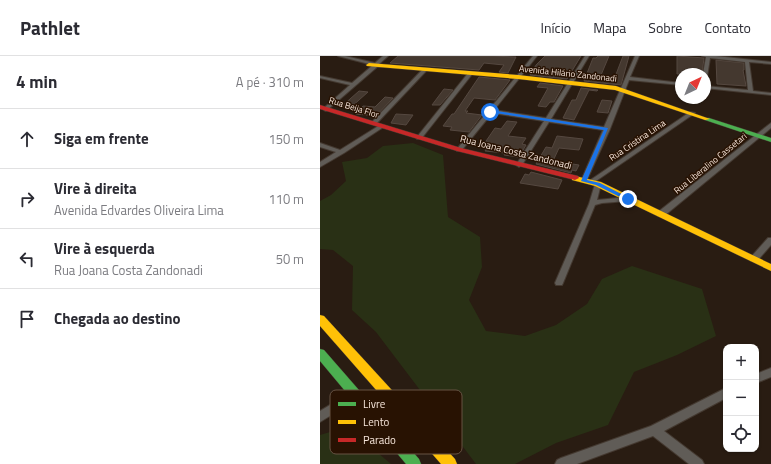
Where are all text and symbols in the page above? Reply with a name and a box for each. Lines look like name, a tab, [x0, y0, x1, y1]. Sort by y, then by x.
text: Pathlet	[20, 13, 80, 42]
text: Início	[541, 17, 571, 38]
text: Mapa	[593, 17, 626, 38]
text: Sobre	[648, 17, 682, 38]
text: Contato	[704, 17, 751, 38]
street label: Avenida Hilário Zandonadi	[518, 61, 618, 85]
north arrow	[675, 68, 711, 104]
text: 4 min	[16, 69, 57, 95]
text: A pé · 310 m	[236, 72, 304, 92]
street label: Rua Beija Flor	[327, 93, 381, 121]
route start	[481, 103, 499, 121]
street label: Rua Cristina Lima	[606, 116, 668, 164]
text: Siga em frente	[54, 127, 149, 150]
icon: ahead	[16, 128, 38, 150]
text: 150 m	[268, 129, 304, 149]
street label: Rua Liberalino Cassetari	[671, 129, 749, 197]
street label: Rua Joana Costa Zandonadi	[459, 131, 573, 173]
text: Vire à direita	[54, 177, 137, 200]
icon: right	[16, 188, 38, 210]
text: 110 m	[268, 189, 304, 209]
route end	[619, 190, 637, 208]
text: Avenida Edvardes Oliveira Lima	[54, 200, 224, 220]
text: Vire à esquerda	[54, 237, 155, 260]
icon: left	[16, 248, 38, 270]
text: 50 m	[276, 249, 304, 269]
text: Rua Joana Costa Zandonadi	[54, 260, 203, 280]
text: Chegada ao destino	[54, 307, 180, 330]
icon: arrive	[16, 308, 38, 330]
map controls	[723, 344, 759, 452]
button: +	[723, 344, 759, 380]
button: −	[723, 380, 759, 416]
legend	[330, 390, 462, 454]
text: Livre	[363, 396, 386, 412]
text: Lento	[363, 414, 390, 430]
button: locate	[723, 416, 759, 452]
text: Parado	[363, 432, 396, 448]

